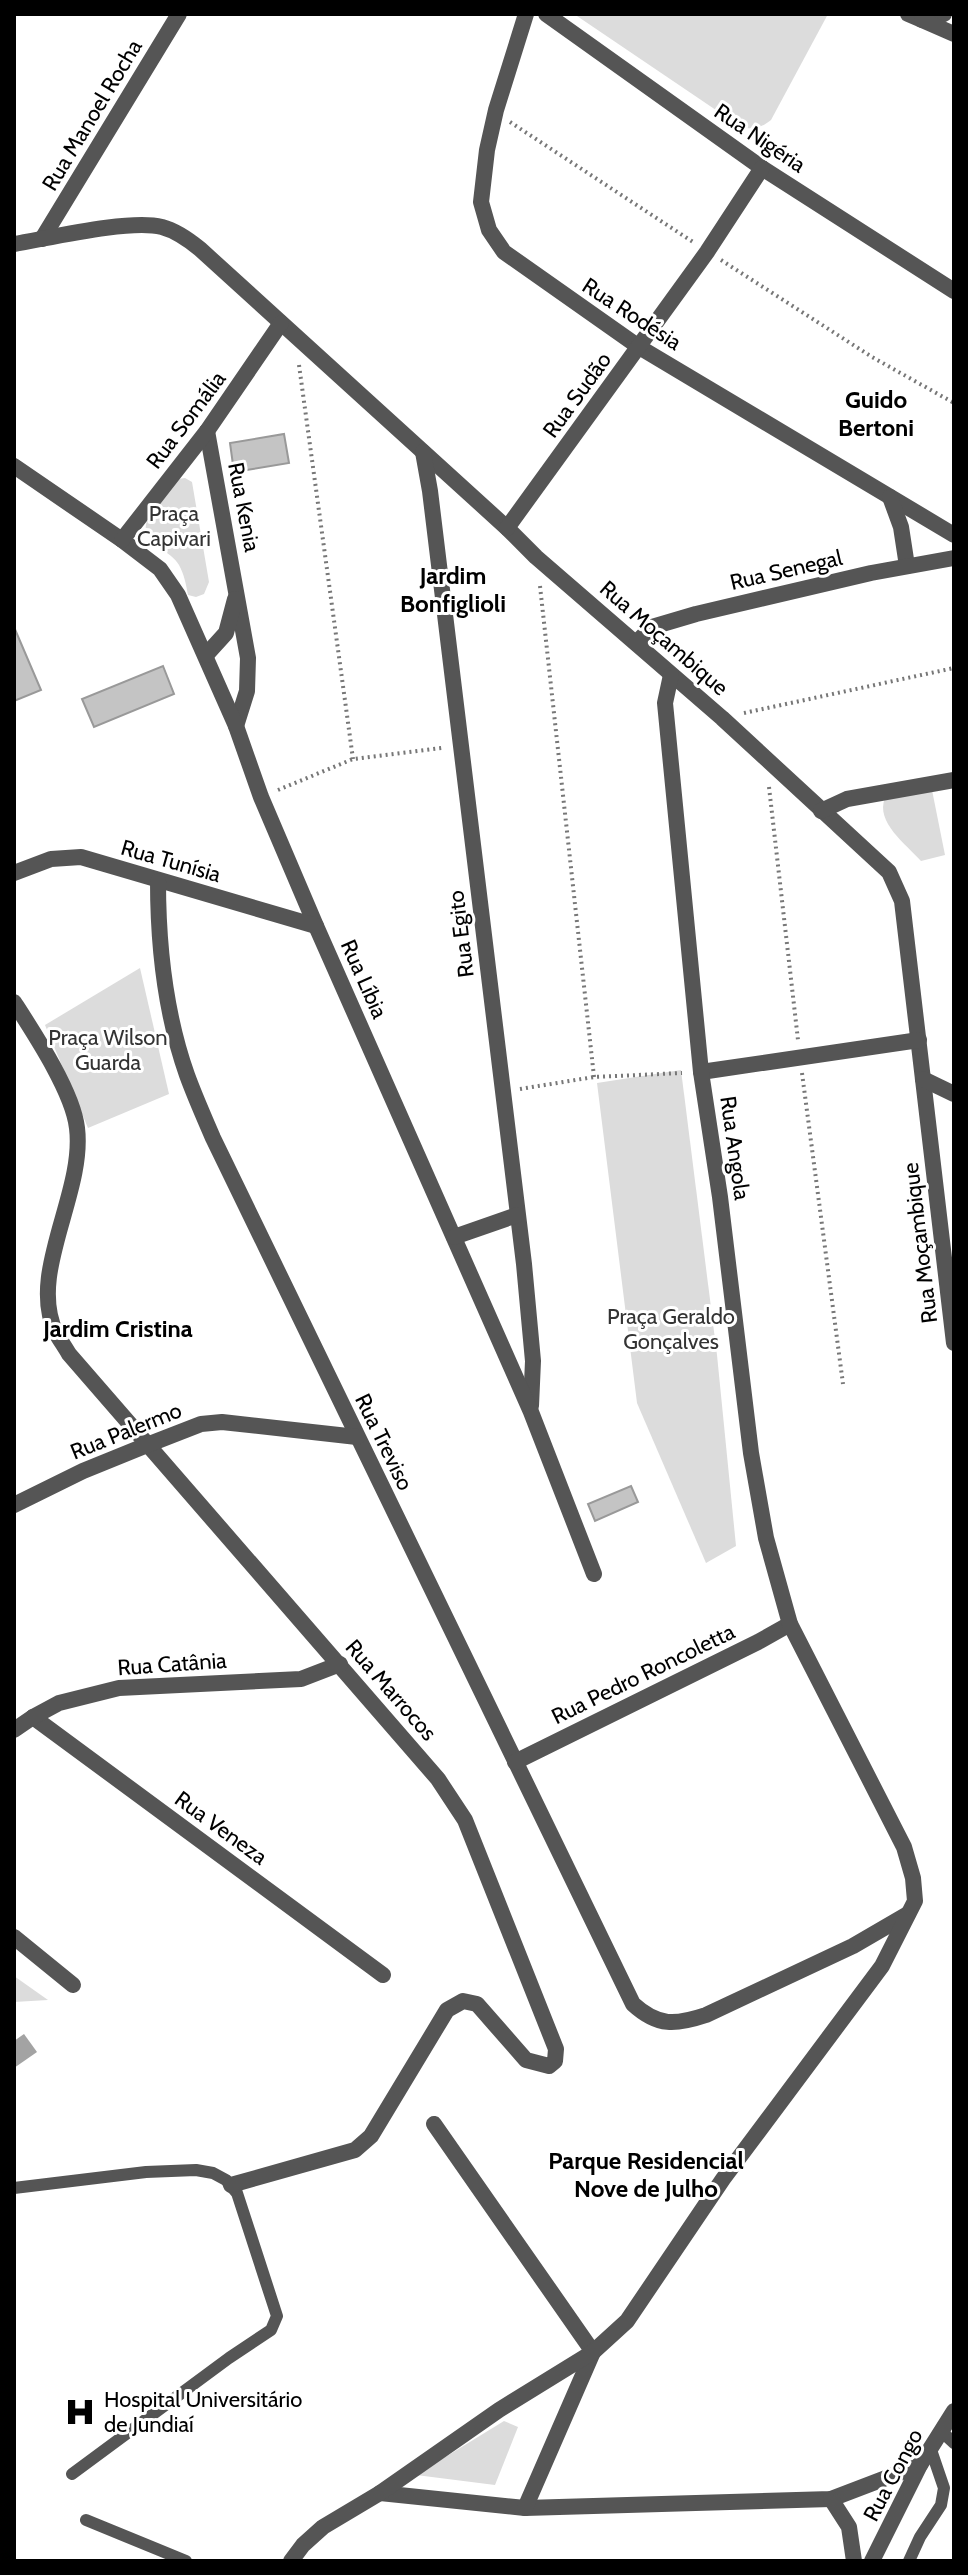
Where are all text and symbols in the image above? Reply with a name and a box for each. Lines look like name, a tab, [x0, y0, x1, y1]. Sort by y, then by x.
street label: Rua Manoel Rocha	[36, 34, 148, 195]
street label: Rua Nigéria	[709, 98, 811, 179]
street label: Rua Rodésia	[577, 272, 687, 356]
street label: Rua Sudão	[537, 347, 617, 443]
street label: Rua Somália	[141, 366, 232, 474]
district label: Guido Bertoni	[838, 385, 914, 442]
street label: Rua Kenia	[222, 460, 266, 554]
park label: Praça Capivari	[137, 500, 211, 552]
street label: Rua Senegal	[727, 544, 846, 596]
district label: Jardim Bonfiglioli	[400, 561, 506, 618]
street label: Rua Moçambique	[594, 575, 734, 701]
street label: Rua Tunísia	[118, 834, 224, 888]
street label: Rua Egito	[442, 889, 480, 979]
street label: Rua Líbia	[335, 936, 393, 1023]
park label: Praça Wilson Guarda	[48, 1024, 168, 1076]
street label: Rua Angola	[714, 1094, 756, 1202]
street label: Rua Moçambique	[897, 1161, 943, 1325]
park label: Praça Geraldo Gonçalves	[607, 1303, 735, 1355]
district label: Jardim Cristina	[42, 1314, 193, 1343]
street label: Rua Treviso	[349, 1389, 419, 1495]
street label: Rua Palermo	[66, 1396, 186, 1466]
street label: Rua Pedro Roncoletta	[547, 1618, 739, 1730]
street label: Rua Marrocos	[340, 1634, 442, 1746]
street label: Rua Catânia	[116, 1647, 228, 1681]
street label: Rua Veneza	[169, 1785, 273, 1871]
district label: Parque Residencial Nove de Julho	[548, 2146, 744, 2203]
place label: Hospital Universitário de Jundiaí	[104, 2386, 302, 2438]
hospital icon: Hospital Universitário de Jundiaí	[63, 2395, 97, 2429]
street label: Rua Congo	[857, 2424, 929, 2526]

